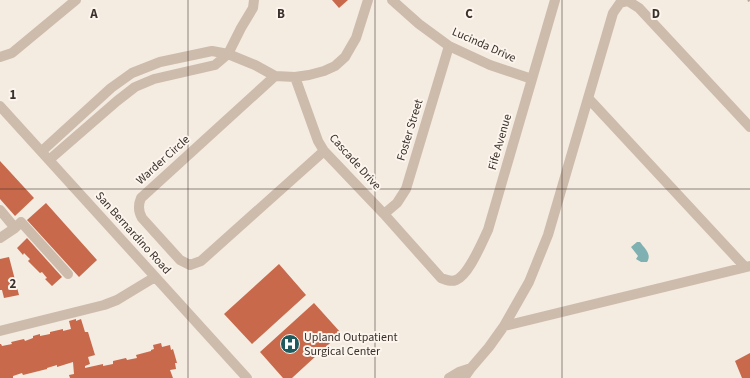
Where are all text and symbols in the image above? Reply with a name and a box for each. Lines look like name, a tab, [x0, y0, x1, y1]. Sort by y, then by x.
text: A	[89, 5, 98, 23]
text: B	[277, 5, 285, 23]
text: C	[465, 5, 473, 23]
text: D	[652, 5, 660, 23]
street label: Lucinda Drive	[449, 23, 519, 67]
text: 1	[10, 86, 17, 104]
street label: Foster Street	[393, 97, 427, 163]
street label: Fife Avenue	[484, 112, 516, 172]
street label: Cascade Drive	[325, 130, 385, 194]
street label: Warder Circle	[132, 131, 194, 189]
street label: San Bernardino Road	[91, 188, 175, 278]
text: 2	[10, 275, 17, 293]
place label: Upland Outpatient Surgical Center	[304, 329, 398, 360]
hospital icon: Upland Outpatient Surgical Center	[279, 333, 301, 355]

